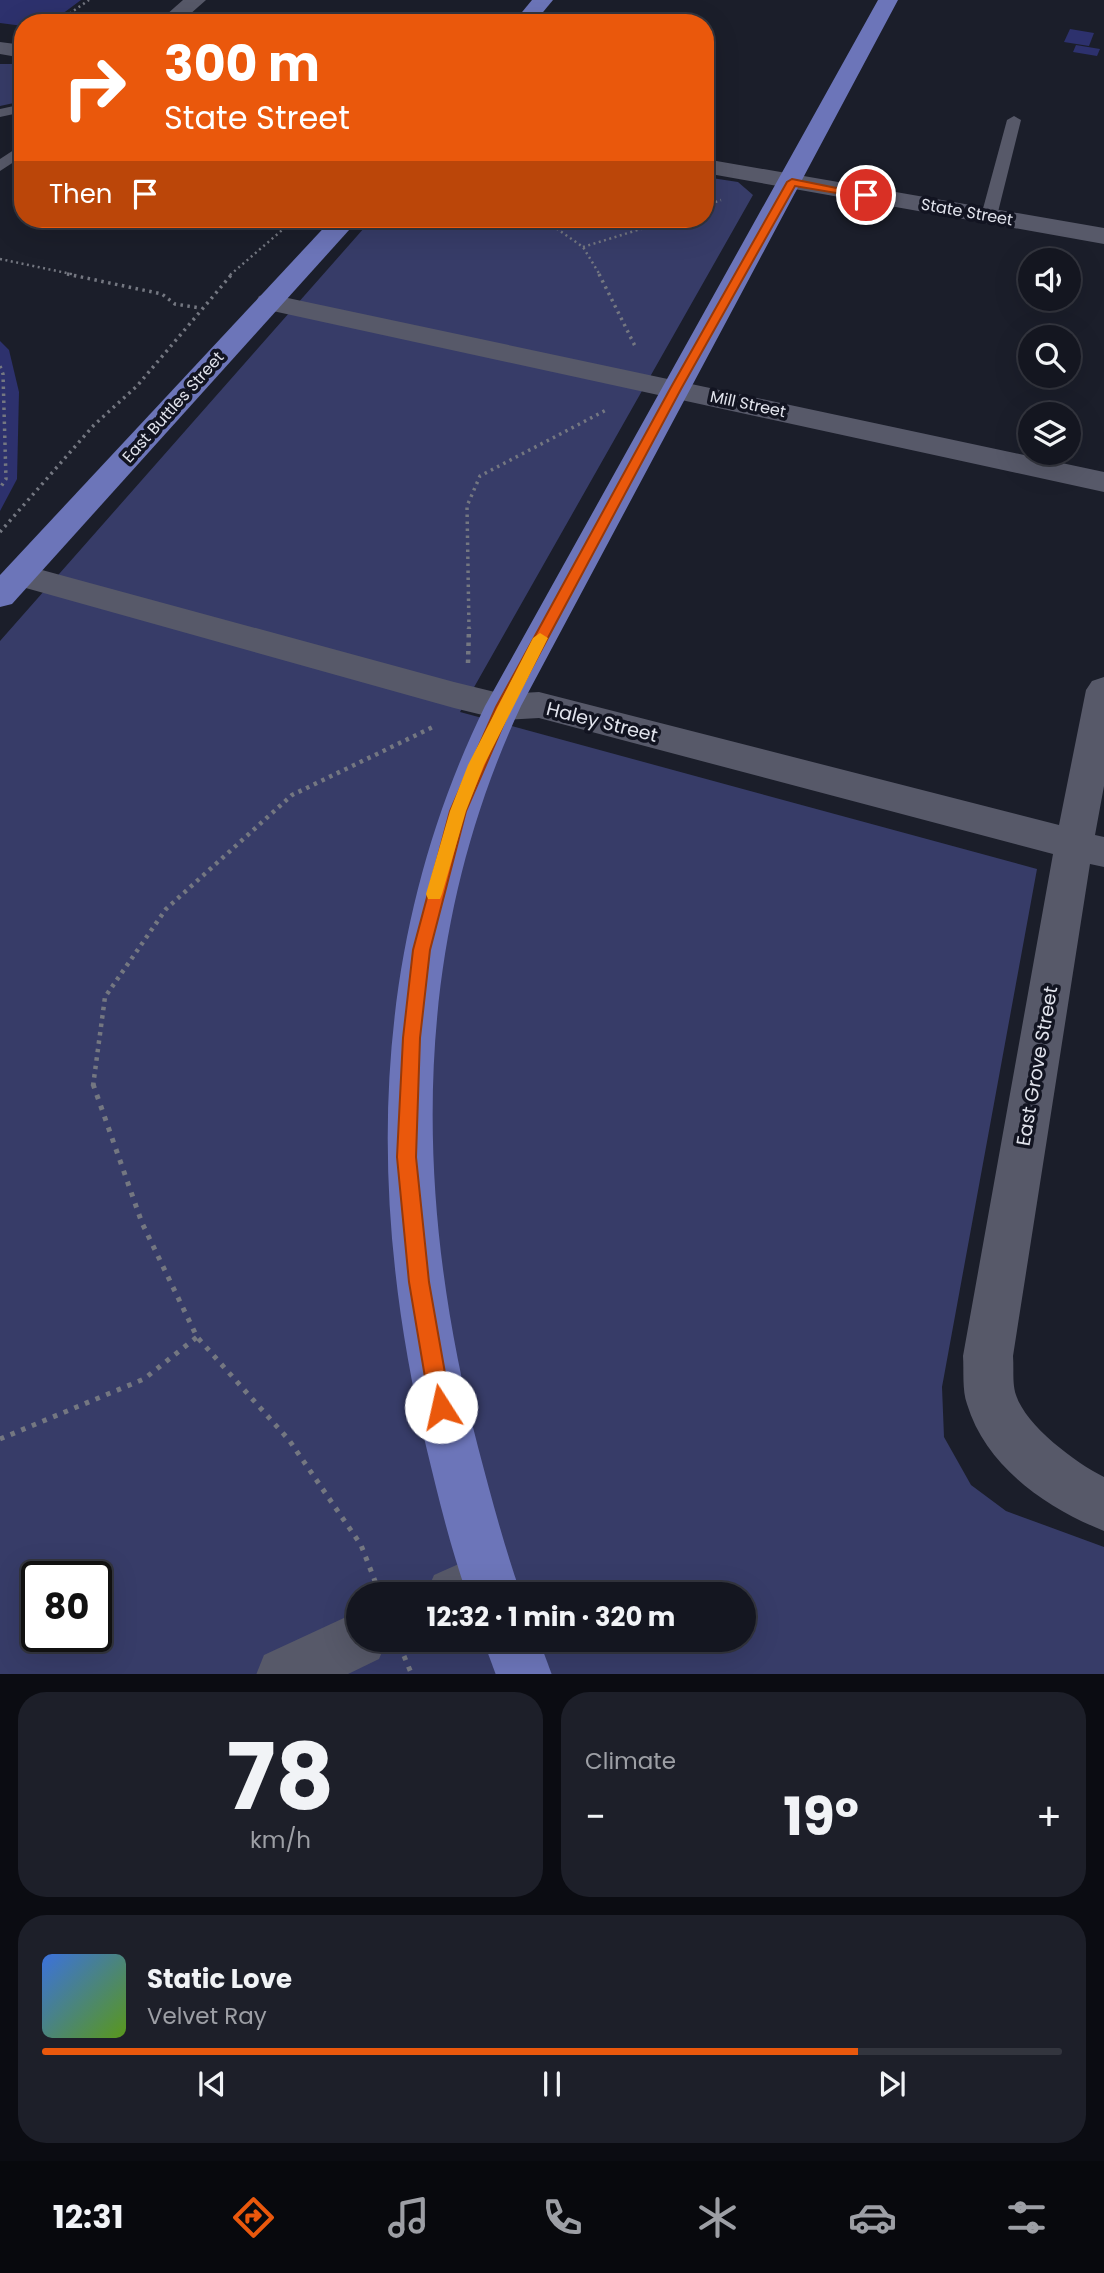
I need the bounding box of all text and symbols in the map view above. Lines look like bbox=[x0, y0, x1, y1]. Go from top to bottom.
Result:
text: 300 m bbox=[164, 30, 320, 98]
icon: right bbox=[49, 42, 140, 133]
text: State Street bbox=[164, 95, 350, 140]
pin bbox=[836, 165, 896, 225]
icon: arrive bbox=[126, 175, 164, 213]
text: Then bbox=[49, 176, 112, 212]
icon: arrive bbox=[847, 176, 885, 214]
street label: State Street bbox=[919, 193, 1015, 231]
map controls bbox=[1018, 248, 1081, 465]
button: sound bbox=[1018, 248, 1081, 311]
button: search bbox=[1018, 325, 1081, 388]
street label: East Buttles Street bbox=[117, 346, 229, 468]
street label: Mill Street bbox=[708, 385, 788, 423]
button: layers bbox=[1018, 402, 1081, 465]
street label: Haley Street bbox=[543, 695, 661, 749]
street label: East Grove Street bbox=[1010, 984, 1064, 1148]
position arrow bbox=[404, 1370, 478, 1444]
speed limit sign: 80 bbox=[21, 1561, 112, 1652]
text: 12:32 · 1 min · 320 m bbox=[427, 1599, 675, 1635]
text: 78 bbox=[227, 1713, 334, 1841]
text: Climate bbox=[585, 1745, 676, 1777]
text: 19° bbox=[783, 1780, 859, 1853]
text: − bbox=[585, 1790, 606, 1843]
text: + bbox=[1036, 1790, 1062, 1843]
text: km/h bbox=[250, 1824, 311, 1856]
text: Static Love bbox=[147, 1961, 292, 1997]
text: Velvet Ray bbox=[147, 2000, 267, 2032]
icon: previous bbox=[193, 2065, 231, 2103]
icon: pause bbox=[533, 2065, 571, 2103]
icon: next bbox=[873, 2065, 911, 2103]
icon: directions bbox=[229, 2193, 278, 2242]
icon: music bbox=[384, 2193, 433, 2242]
icon: phone bbox=[538, 2193, 587, 2242]
icon: climate bbox=[693, 2193, 742, 2242]
icon: car bbox=[848, 2193, 897, 2242]
icon: filters bbox=[1002, 2193, 1051, 2242]
text: 12:31 bbox=[53, 2194, 124, 2239]

